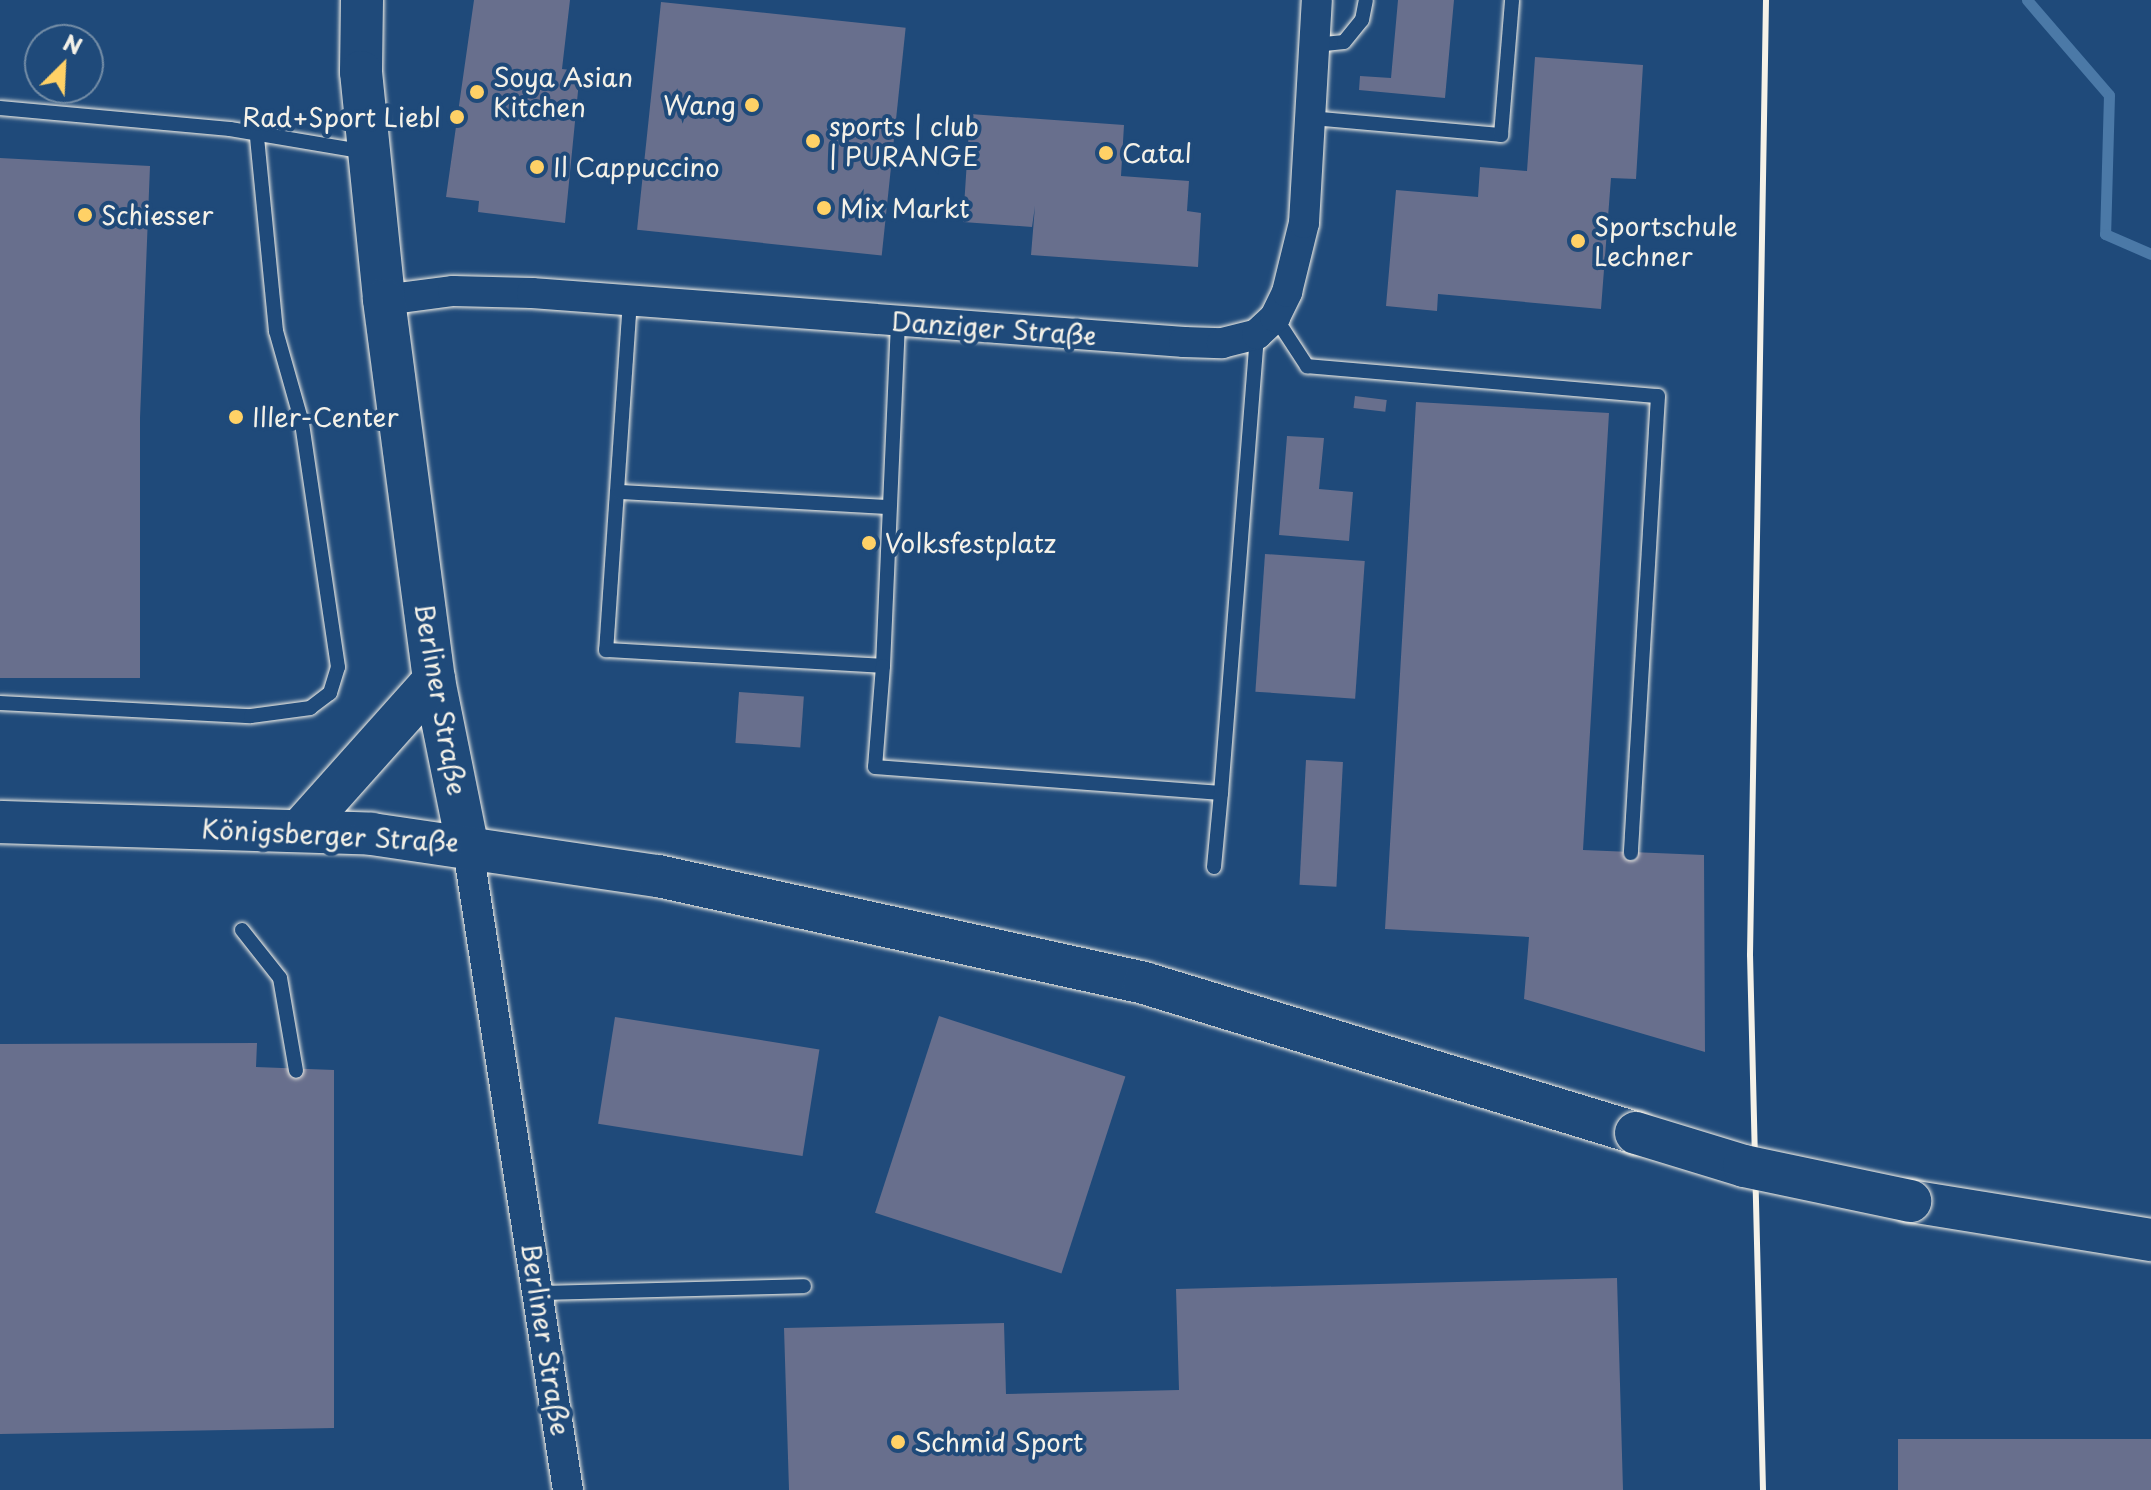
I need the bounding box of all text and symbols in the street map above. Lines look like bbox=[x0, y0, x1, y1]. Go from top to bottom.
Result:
north arrow bbox=[24, 24, 104, 104]
text: N bbox=[58, 25, 88, 62]
place label: Soya Asian Kitchen bbox=[493, 61, 634, 122]
marker: Soya Asian Kitchen bbox=[468, 83, 486, 101]
place label: Wang bbox=[663, 89, 736, 121]
marker: Wang bbox=[743, 96, 761, 114]
place label: Rad+Sport Liebl bbox=[241, 101, 441, 133]
marker: Rad+Sport Liebl bbox=[448, 108, 466, 126]
place label: sports | club | PURANGE bbox=[829, 110, 980, 172]
marker: sports | club | PURANGE bbox=[804, 132, 822, 150]
place label: Catal bbox=[1122, 137, 1192, 169]
marker: Catal bbox=[1097, 144, 1115, 162]
place label: Il Cappuccino bbox=[553, 151, 722, 183]
marker: Il Cappuccino bbox=[528, 158, 546, 176]
place label: Mix Markt bbox=[840, 192, 972, 224]
place label: Schiesser bbox=[101, 199, 213, 231]
marker: Mix Markt bbox=[815, 199, 833, 217]
marker: Schiesser bbox=[76, 206, 94, 224]
place label: Sportschule Lechner bbox=[1594, 210, 1738, 272]
marker: Sportschule Lechner bbox=[1569, 232, 1587, 250]
street label: Danziger Straße bbox=[890, 305, 1098, 351]
place label: Iller-Center bbox=[252, 401, 399, 433]
marker: Iller-Center bbox=[227, 408, 245, 426]
place label: Volksfestplatz bbox=[885, 527, 1056, 559]
marker: Volksfestplatz bbox=[860, 534, 878, 552]
street label: Berliner Straße bbox=[409, 600, 473, 798]
street label: Königsberger Straße bbox=[200, 813, 460, 857]
street label: Berliner Straße bbox=[515, 1240, 577, 1438]
place label: Schmid Sport bbox=[914, 1426, 1082, 1458]
marker: Schmid Sport bbox=[889, 1433, 907, 1451]

